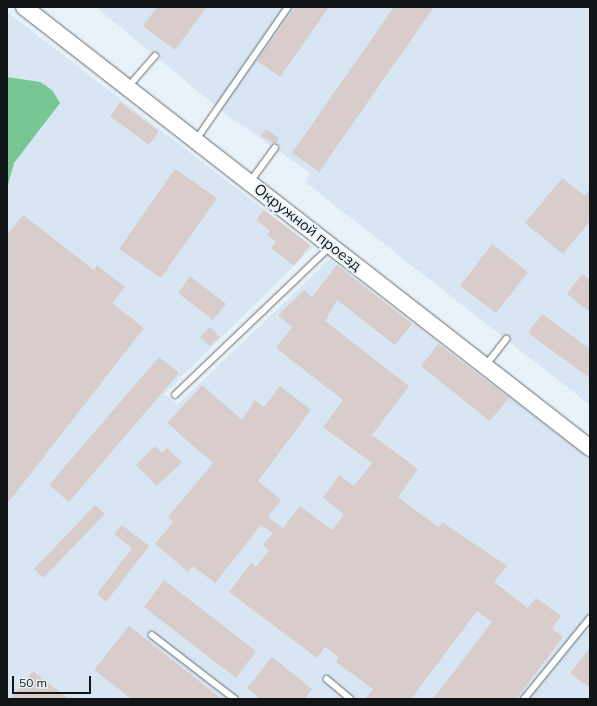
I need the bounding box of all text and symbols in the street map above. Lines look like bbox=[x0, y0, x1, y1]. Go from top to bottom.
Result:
street label: Окружной проезд bbox=[251, 179, 365, 275]
scale bar bbox=[14, 668, 93, 694]
text: 50 m bbox=[19, 675, 47, 690]

